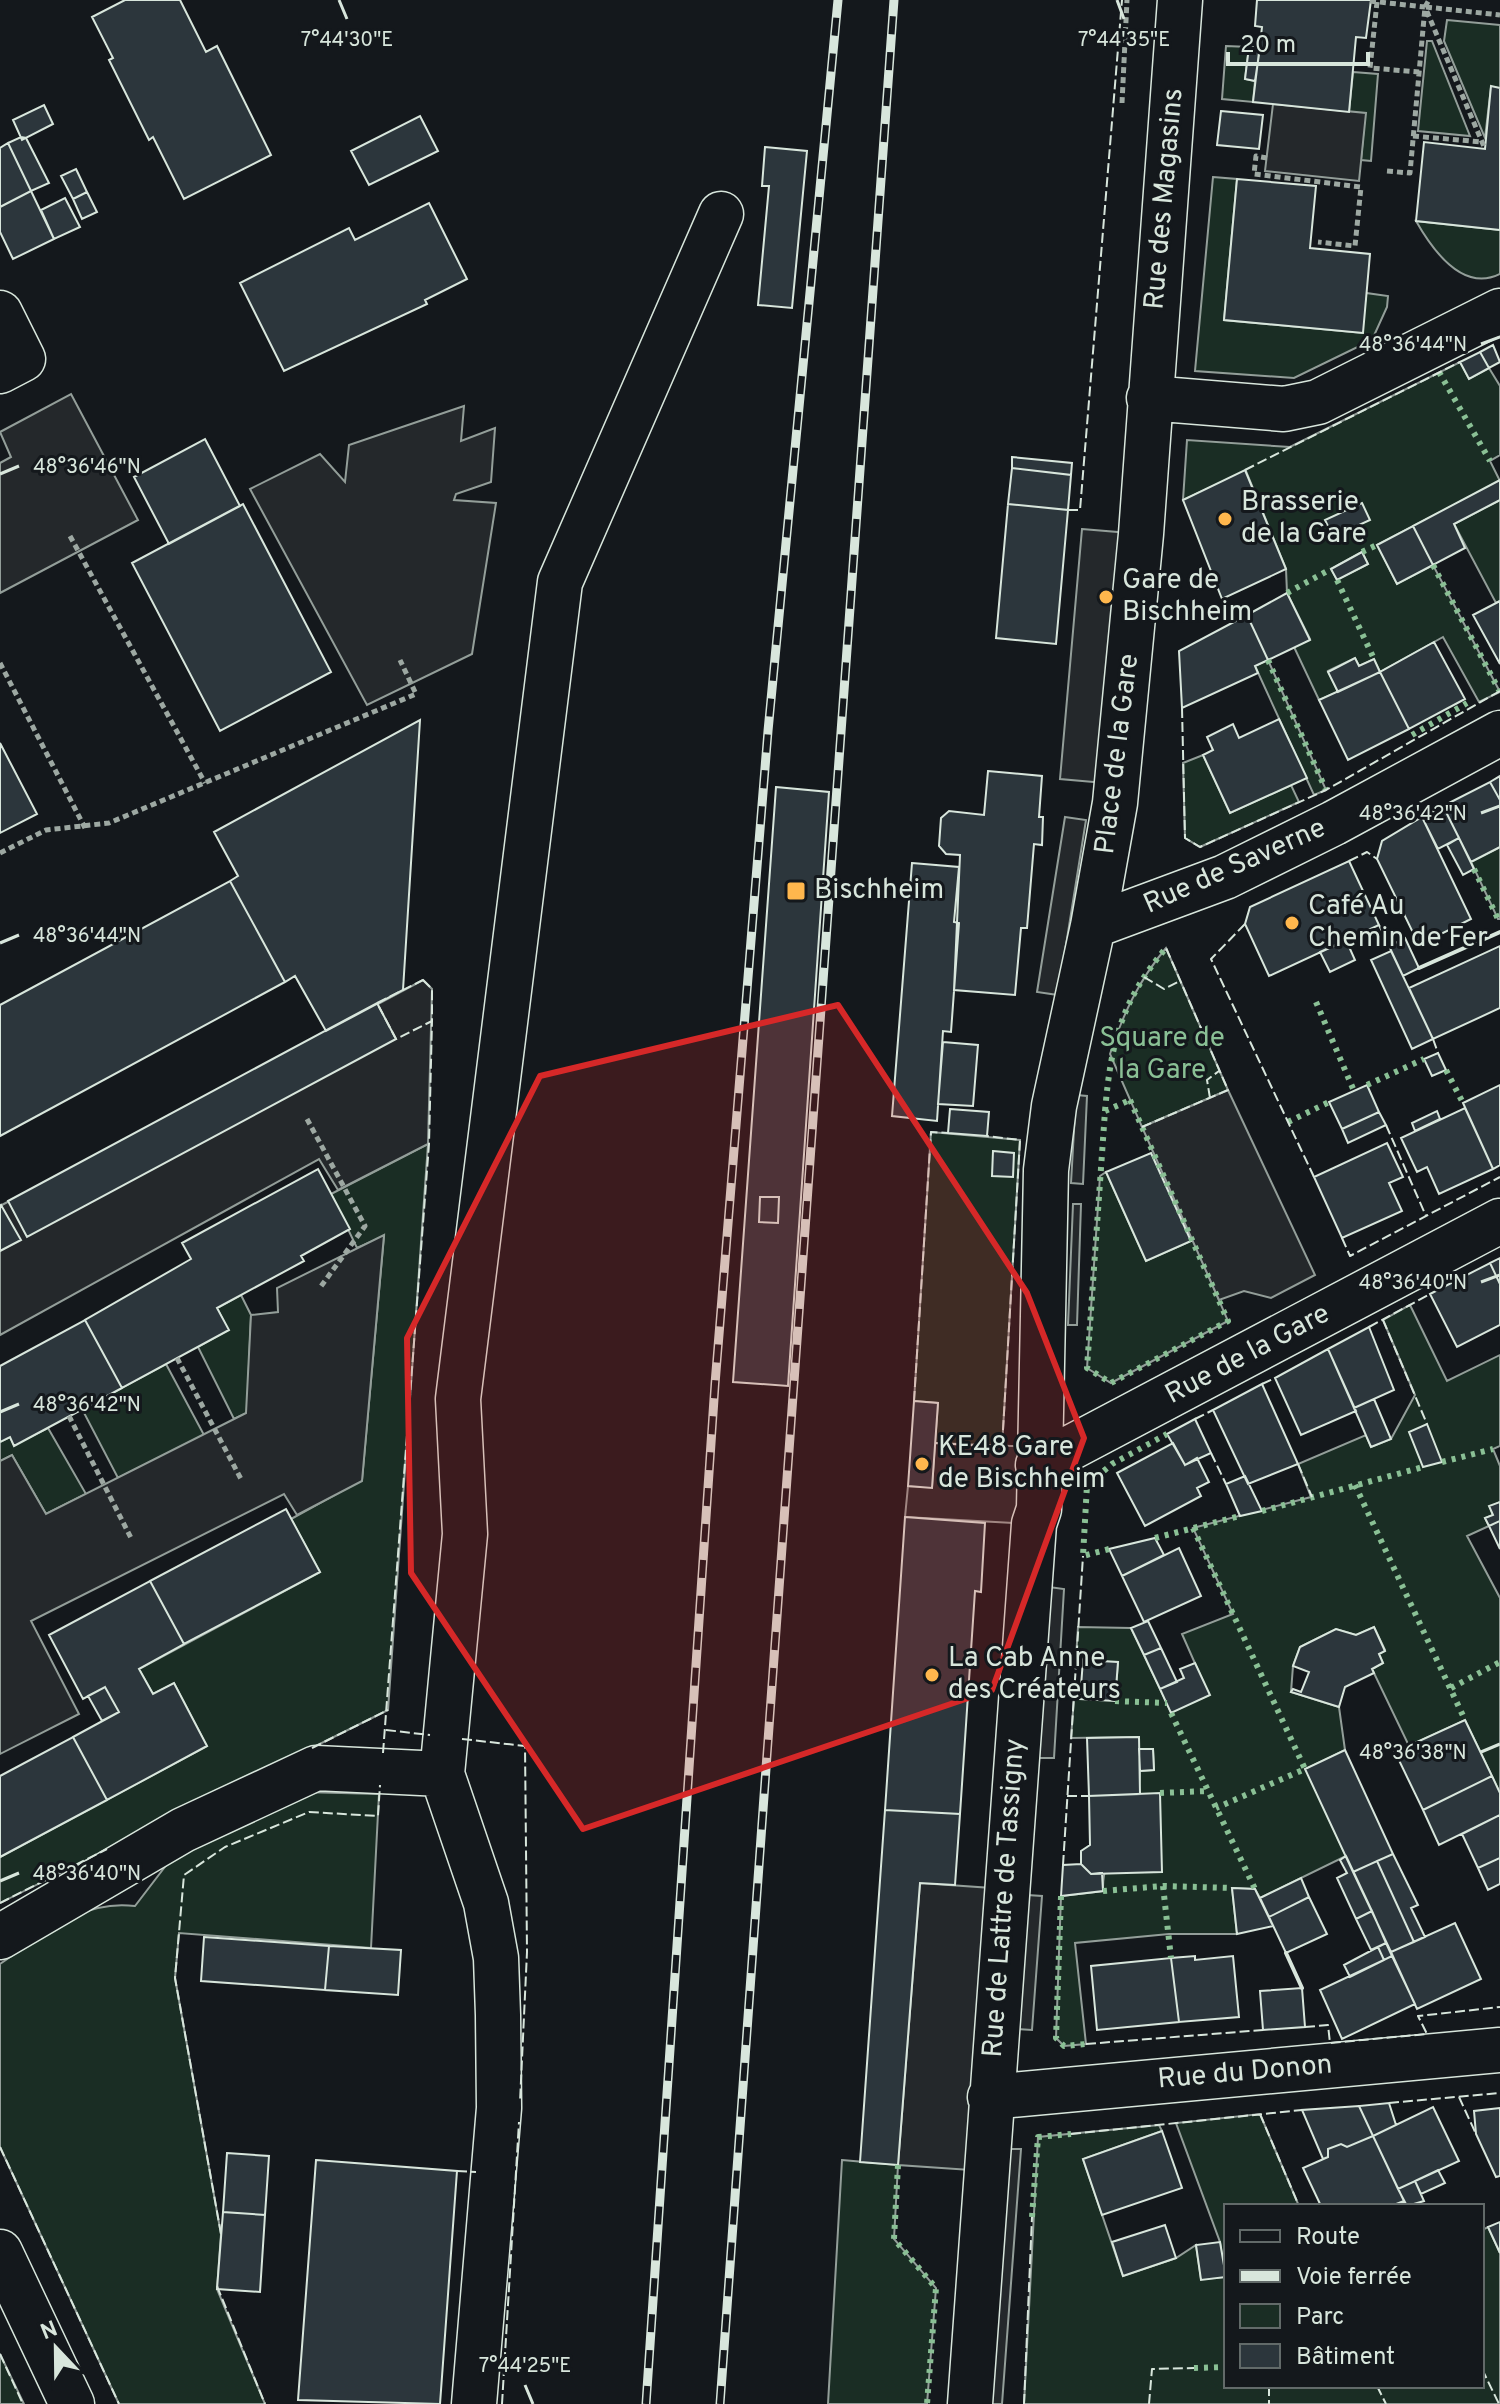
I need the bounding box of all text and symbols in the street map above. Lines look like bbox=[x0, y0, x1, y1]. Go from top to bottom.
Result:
scale bar bbox=[1228, 16, 1368, 66]
text: 7°44'30"E bbox=[301, 28, 393, 54]
text: 7°44'35"E bbox=[1078, 28, 1170, 54]
text: 20 m bbox=[1240, 31, 1296, 61]
street label: Rue des Magasins bbox=[1137, 87, 1193, 311]
text: 48°36'44"N bbox=[1359, 333, 1467, 359]
text: 48°36'46"N bbox=[33, 455, 141, 481]
place label: Brasserie de la Gare bbox=[1241, 485, 1367, 553]
marker: Brasserie de la Gare bbox=[1216, 510, 1234, 528]
place label: Gare de Bischheim bbox=[1122, 563, 1252, 631]
marker: Gare de Bischheim bbox=[1097, 588, 1115, 606]
street label: Place de la Gare bbox=[1088, 652, 1148, 856]
text: 48°36'42"N bbox=[1359, 802, 1467, 828]
street label: Rue de Saverne bbox=[1138, 811, 1332, 923]
place label: Bischheim bbox=[814, 873, 944, 909]
marker: Bischheim bbox=[785, 880, 807, 902]
place label: Café Au Chemin de Fer bbox=[1308, 889, 1488, 957]
marker: Café Au Chemin de Fer bbox=[1283, 914, 1301, 932]
text: 48°36'44"N bbox=[33, 924, 141, 950]
park label: Square de la Gare bbox=[1099, 1021, 1225, 1089]
text: 48°36'40"N bbox=[1359, 1271, 1467, 1297]
street label: Rue de la Gare bbox=[1160, 1297, 1336, 1413]
text: 48°36'42"N bbox=[33, 1393, 141, 1419]
place label: KE48 Gare de Bischheim bbox=[938, 1430, 1106, 1498]
marker: KE48 Gare de Bischheim bbox=[913, 1455, 931, 1473]
place label: La Cab Anne des Créateurs bbox=[948, 1641, 1121, 1709]
marker: La Cab Anne des Créateurs bbox=[923, 1666, 941, 1684]
street label: Rue de Lattre de Tassigny bbox=[976, 1737, 1034, 2059]
text: 48°36'38"N bbox=[1359, 1741, 1467, 1767]
text: 48°36'40"N bbox=[33, 1862, 141, 1888]
street label: Rue du Donon bbox=[1156, 2047, 1334, 2099]
legend bbox=[1224, 2204, 1484, 2388]
text: Route bbox=[1296, 2223, 1360, 2253]
text: Voie ferrée bbox=[1296, 2263, 1412, 2293]
text: Parc bbox=[1296, 2303, 1344, 2333]
north arrow bbox=[16, 2308, 96, 2388]
text: N bbox=[37, 2316, 62, 2347]
text: Bâtiment bbox=[1296, 2343, 1395, 2373]
text: 7°44'25"E bbox=[479, 2354, 571, 2380]

